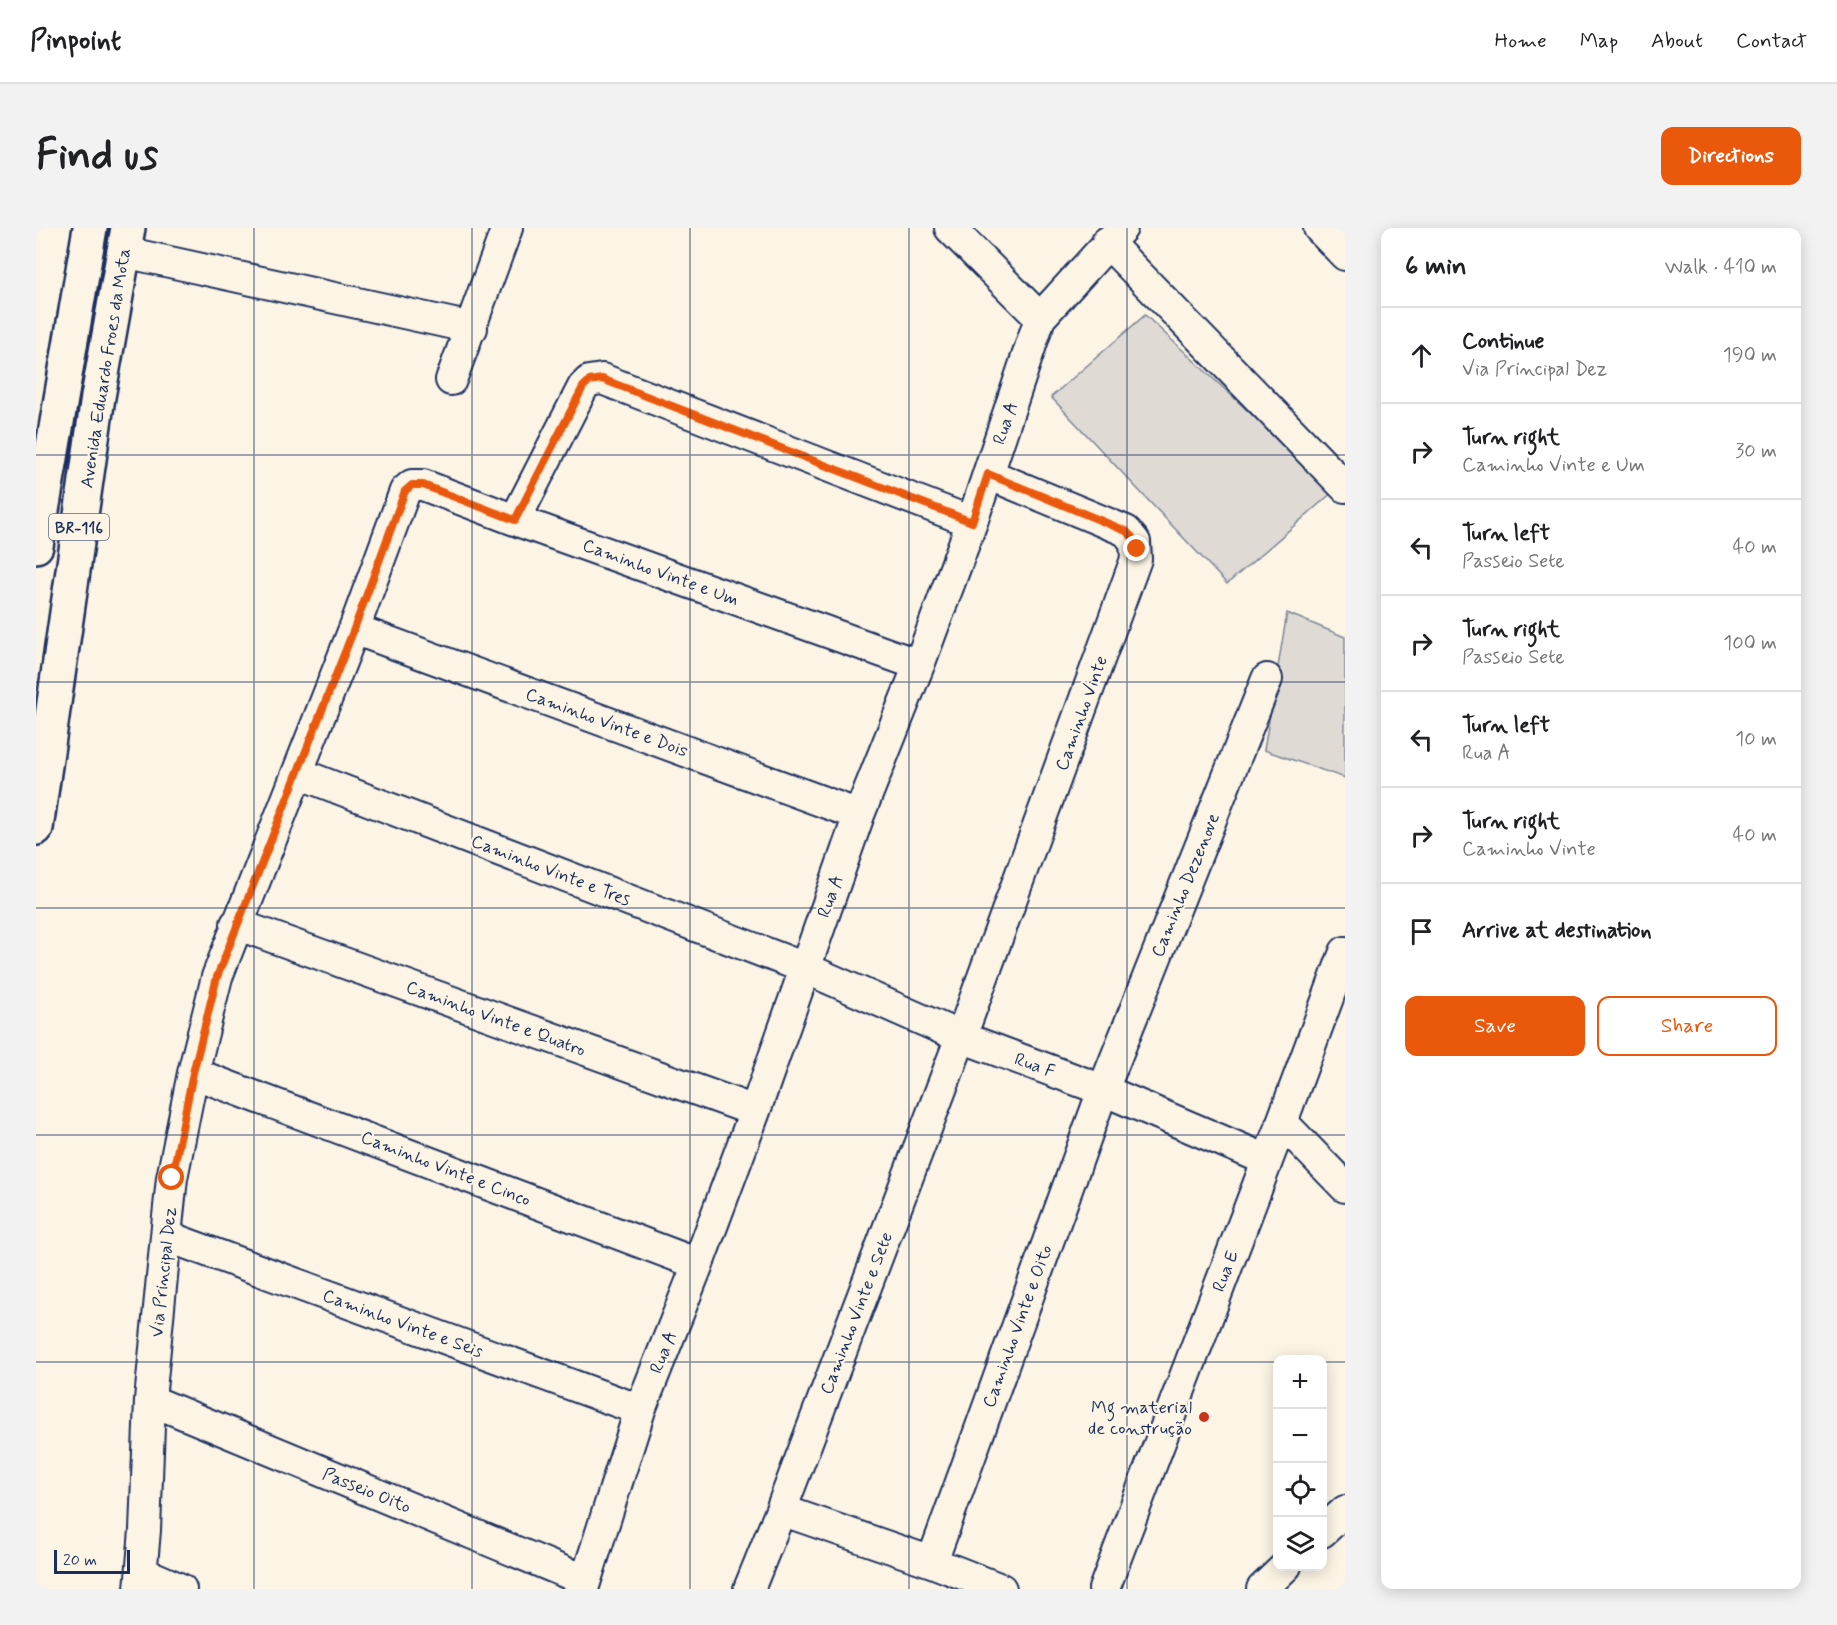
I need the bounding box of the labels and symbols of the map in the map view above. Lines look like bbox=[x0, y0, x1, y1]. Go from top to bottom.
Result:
street label: Avenida Eduardo Froes da Mota bbox=[75, 246, 137, 490]
street label: Rua A bbox=[987, 399, 1024, 448]
road number: BR-116 bbox=[49, 514, 109, 540]
street label: Caminho Vinte e Um bbox=[579, 533, 742, 612]
route end bbox=[1123, 535, 1149, 561]
street label: Caminho Vinte bbox=[1050, 653, 1114, 774]
street label: Caminho Vinte e Dois bbox=[522, 682, 691, 763]
street label: Caminho Dezenove bbox=[1146, 810, 1226, 961]
street label: Caminho Vinte e Tres bbox=[467, 829, 634, 912]
street label: Rua A bbox=[812, 872, 850, 921]
street label: Caminho Vinte e Quatro bbox=[403, 975, 589, 1063]
street label: Rua F bbox=[1011, 1048, 1058, 1084]
street label: Caminho Vinte e Cinco bbox=[357, 1125, 534, 1212]
route start bbox=[158, 1164, 184, 1190]
street label: Via Principal Dez bbox=[145, 1206, 183, 1338]
street label: Caminho Vinte e Sete bbox=[815, 1229, 899, 1398]
street label: Caminho Vinte e Oito bbox=[977, 1242, 1059, 1411]
street label: Rua E bbox=[1207, 1247, 1245, 1296]
street label: Caminho Vinte e Seis bbox=[319, 1284, 486, 1364]
street label: Rua A bbox=[645, 1327, 683, 1377]
place label: Mg material de construção bbox=[1088, 1396, 1192, 1441]
marker: Mg material de construção bbox=[1197, 1410, 1211, 1424]
street label: Passeio Oito bbox=[319, 1462, 414, 1520]
scale bar bbox=[54, 1547, 130, 1574]

